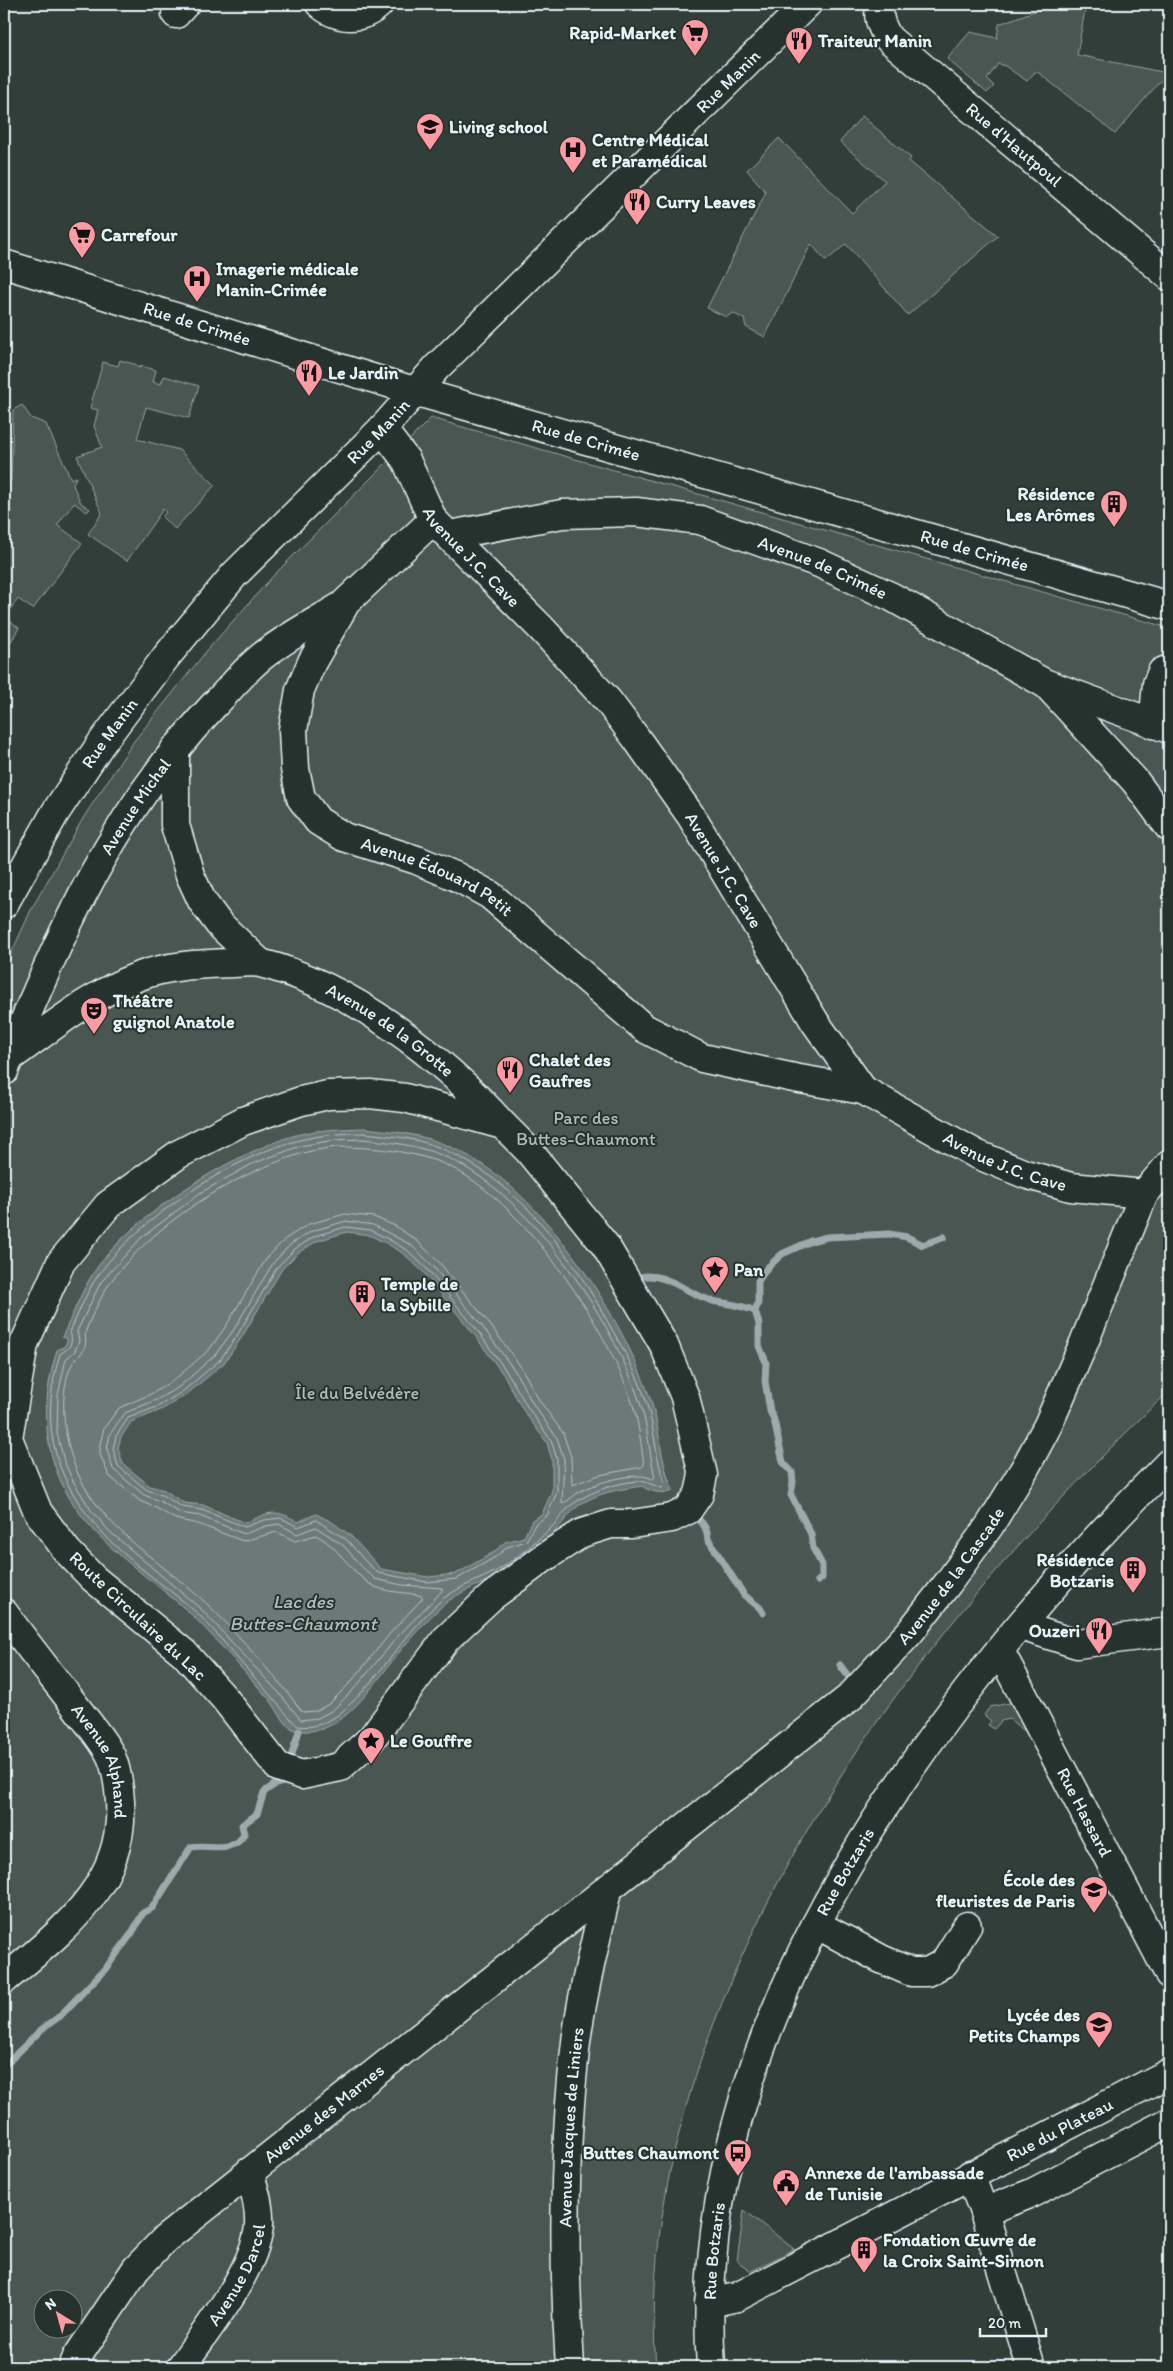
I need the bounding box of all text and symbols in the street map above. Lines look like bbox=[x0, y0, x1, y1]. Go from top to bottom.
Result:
supermarket icon: Rapid-Market bbox=[680, 18, 710, 57]
place label: Rapid-Market bbox=[569, 22, 676, 44]
restaurant icon: Traiteur Manin bbox=[784, 26, 814, 65]
place label: Traiteur Manin bbox=[817, 30, 932, 52]
street label: Rue Manin bbox=[691, 45, 765, 118]
street label: Rue d'Hautpoul bbox=[961, 98, 1066, 192]
school or university icon: Living school bbox=[415, 112, 445, 151]
place label: Living school bbox=[449, 116, 549, 138]
place label: Centre Médical et Paramédical bbox=[592, 129, 710, 172]
hospital icon: Centre Médical et Paramédical bbox=[558, 135, 588, 174]
restaurant icon: Curry Leaves bbox=[622, 187, 652, 226]
place label: Curry Leaves bbox=[656, 191, 756, 213]
supermarket icon: Carrefour bbox=[67, 220, 97, 259]
place label: Carrefour bbox=[101, 224, 178, 246]
place label: Imagerie médicale Manin-Crimée bbox=[216, 258, 359, 301]
hospital icon: Imagerie médicale Manin-Crimée bbox=[182, 264, 212, 303]
street label: Rue de Crimée bbox=[140, 297, 253, 351]
restaurant icon: Le Jardin bbox=[294, 358, 324, 397]
place label: Le Jardin bbox=[328, 362, 399, 384]
street label: Rue Manin bbox=[342, 394, 415, 469]
street label: Rue de Crimée bbox=[529, 414, 643, 466]
place label: Résidence Les Arômes bbox=[1006, 483, 1095, 526]
building icon: Résidence Les Arômes bbox=[1099, 489, 1129, 528]
street label: Avenue J.C. Cave bbox=[418, 504, 525, 612]
street label: Rue de Crimée bbox=[918, 525, 1031, 576]
street label: Avenue de Crimée bbox=[755, 531, 891, 604]
street label: Rue Manin bbox=[77, 693, 143, 773]
street label: Avenue Michal bbox=[96, 754, 176, 859]
street label: Avenue J.C. Cave bbox=[680, 808, 767, 932]
street label: Avenue Édouard Petit bbox=[358, 832, 518, 921]
street label: Avenue de la Grotte bbox=[323, 978, 459, 1082]
place label: Théâtre guignol Anatole bbox=[112, 990, 235, 1033]
theatre icon: Théâtre guignol Anatole bbox=[79, 996, 109, 1035]
place label: Chalet des Gaufres bbox=[529, 1049, 611, 1092]
restaurant icon: Chalet des Gaufres bbox=[495, 1055, 525, 1094]
park label: Parc des Buttes-Chaumont bbox=[516, 1107, 656, 1150]
street label: Avenue J.C. Cave bbox=[939, 1127, 1069, 1196]
place icon: Pan bbox=[700, 1255, 730, 1294]
place label: Pan bbox=[734, 1259, 764, 1281]
place label: Temple de la Sybille bbox=[380, 1273, 459, 1316]
building icon: Temple de la Sybille bbox=[347, 1279, 377, 1318]
park label: Île du Belvédère bbox=[295, 1382, 419, 1404]
street label: Avenue de la Cascade bbox=[893, 1503, 1009, 1649]
street label: Route Circulaire du Lac bbox=[65, 1547, 211, 1685]
place label: Résidence Botzaris bbox=[1037, 1549, 1114, 1592]
building icon: Résidence Botzaris bbox=[1118, 1555, 1148, 1594]
water label: Lac des Buttes-Chaumont bbox=[229, 1590, 378, 1635]
restaurant icon: Ouzeri bbox=[1084, 1616, 1114, 1655]
place label: Ouzeri bbox=[1029, 1620, 1080, 1642]
street label: Avenue Alphand bbox=[67, 1699, 131, 1819]
place icon: Le Gouffre bbox=[356, 1726, 386, 1765]
place label: Le Gouffre bbox=[390, 1730, 473, 1752]
street label: Rue Hassard bbox=[1052, 1764, 1117, 1861]
street label: Rue Botzaris bbox=[811, 1824, 879, 1920]
place label: École des fleuristes de Paris bbox=[936, 1869, 1075, 1912]
school or university icon: École des fleuristes de Paris bbox=[1079, 1875, 1109, 1914]
place label: Lycée des Petits Champs bbox=[969, 2004, 1080, 2047]
school or university icon: Lycée des Petits Champs bbox=[1084, 2010, 1114, 2049]
street label: Avenue Jacques de Liniers bbox=[554, 2026, 589, 2228]
street label: Avenue des Marnes bbox=[259, 2059, 389, 2168]
street label: Rue du Plateau bbox=[1003, 2093, 1117, 2166]
bus stop icon: Buttes Chaumont bbox=[723, 2138, 753, 2177]
place label: Buttes Chaumont bbox=[583, 2142, 719, 2164]
place label: Annexe de l'ambassade de Tunisie bbox=[804, 2162, 985, 2205]
public building icon: Annexe de l'ambassade de Tunisie bbox=[771, 2168, 801, 2207]
street label: Rue Botzaris bbox=[699, 2201, 730, 2301]
street label: Avenue Darcel bbox=[203, 2223, 270, 2330]
place label: Fondation Œuvre de la Croix Saint-Simon bbox=[883, 2229, 1045, 2272]
building icon: Fondation Œuvre de la Croix Saint-Simon bbox=[849, 2235, 879, 2274]
north arrow bbox=[32, 2288, 82, 2338]
text: N bbox=[42, 2294, 59, 2314]
scale bar bbox=[980, 2306, 1047, 2338]
text: 20 m bbox=[988, 2314, 1022, 2332]

